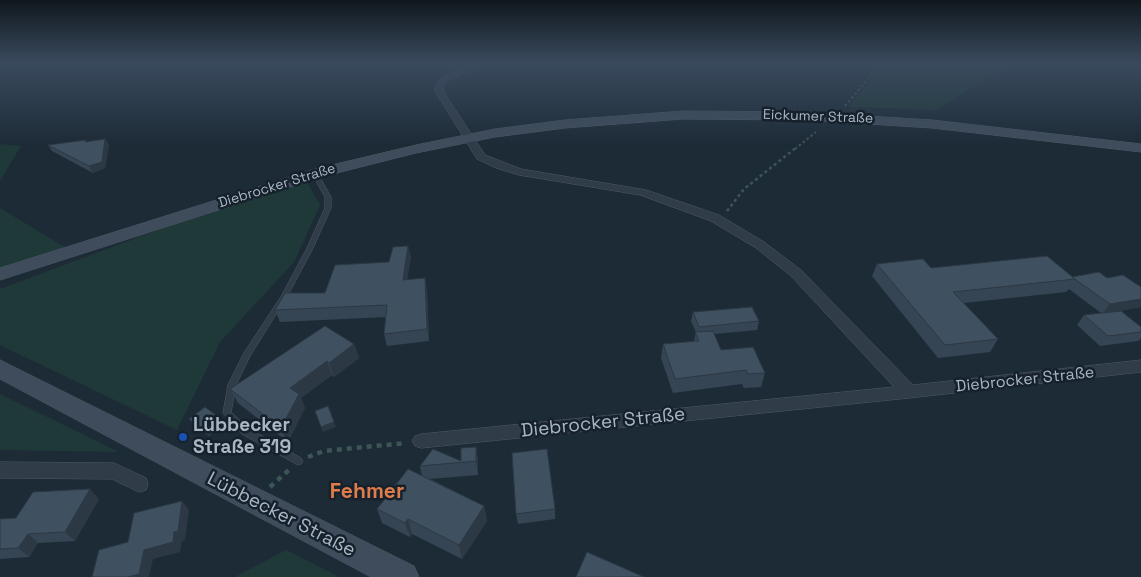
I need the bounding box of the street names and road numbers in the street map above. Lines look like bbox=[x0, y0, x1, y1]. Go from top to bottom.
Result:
street label: Eickumer Straße bbox=[763, 107, 873, 127]
street label: Diebrocker Straße bbox=[216, 160, 338, 212]
street label: Diebrocker Straße bbox=[955, 363, 1095, 397]
street label: Diebrocker Straße bbox=[520, 403, 686, 443]
street label: Lübbecker Straße bbox=[203, 468, 359, 562]

